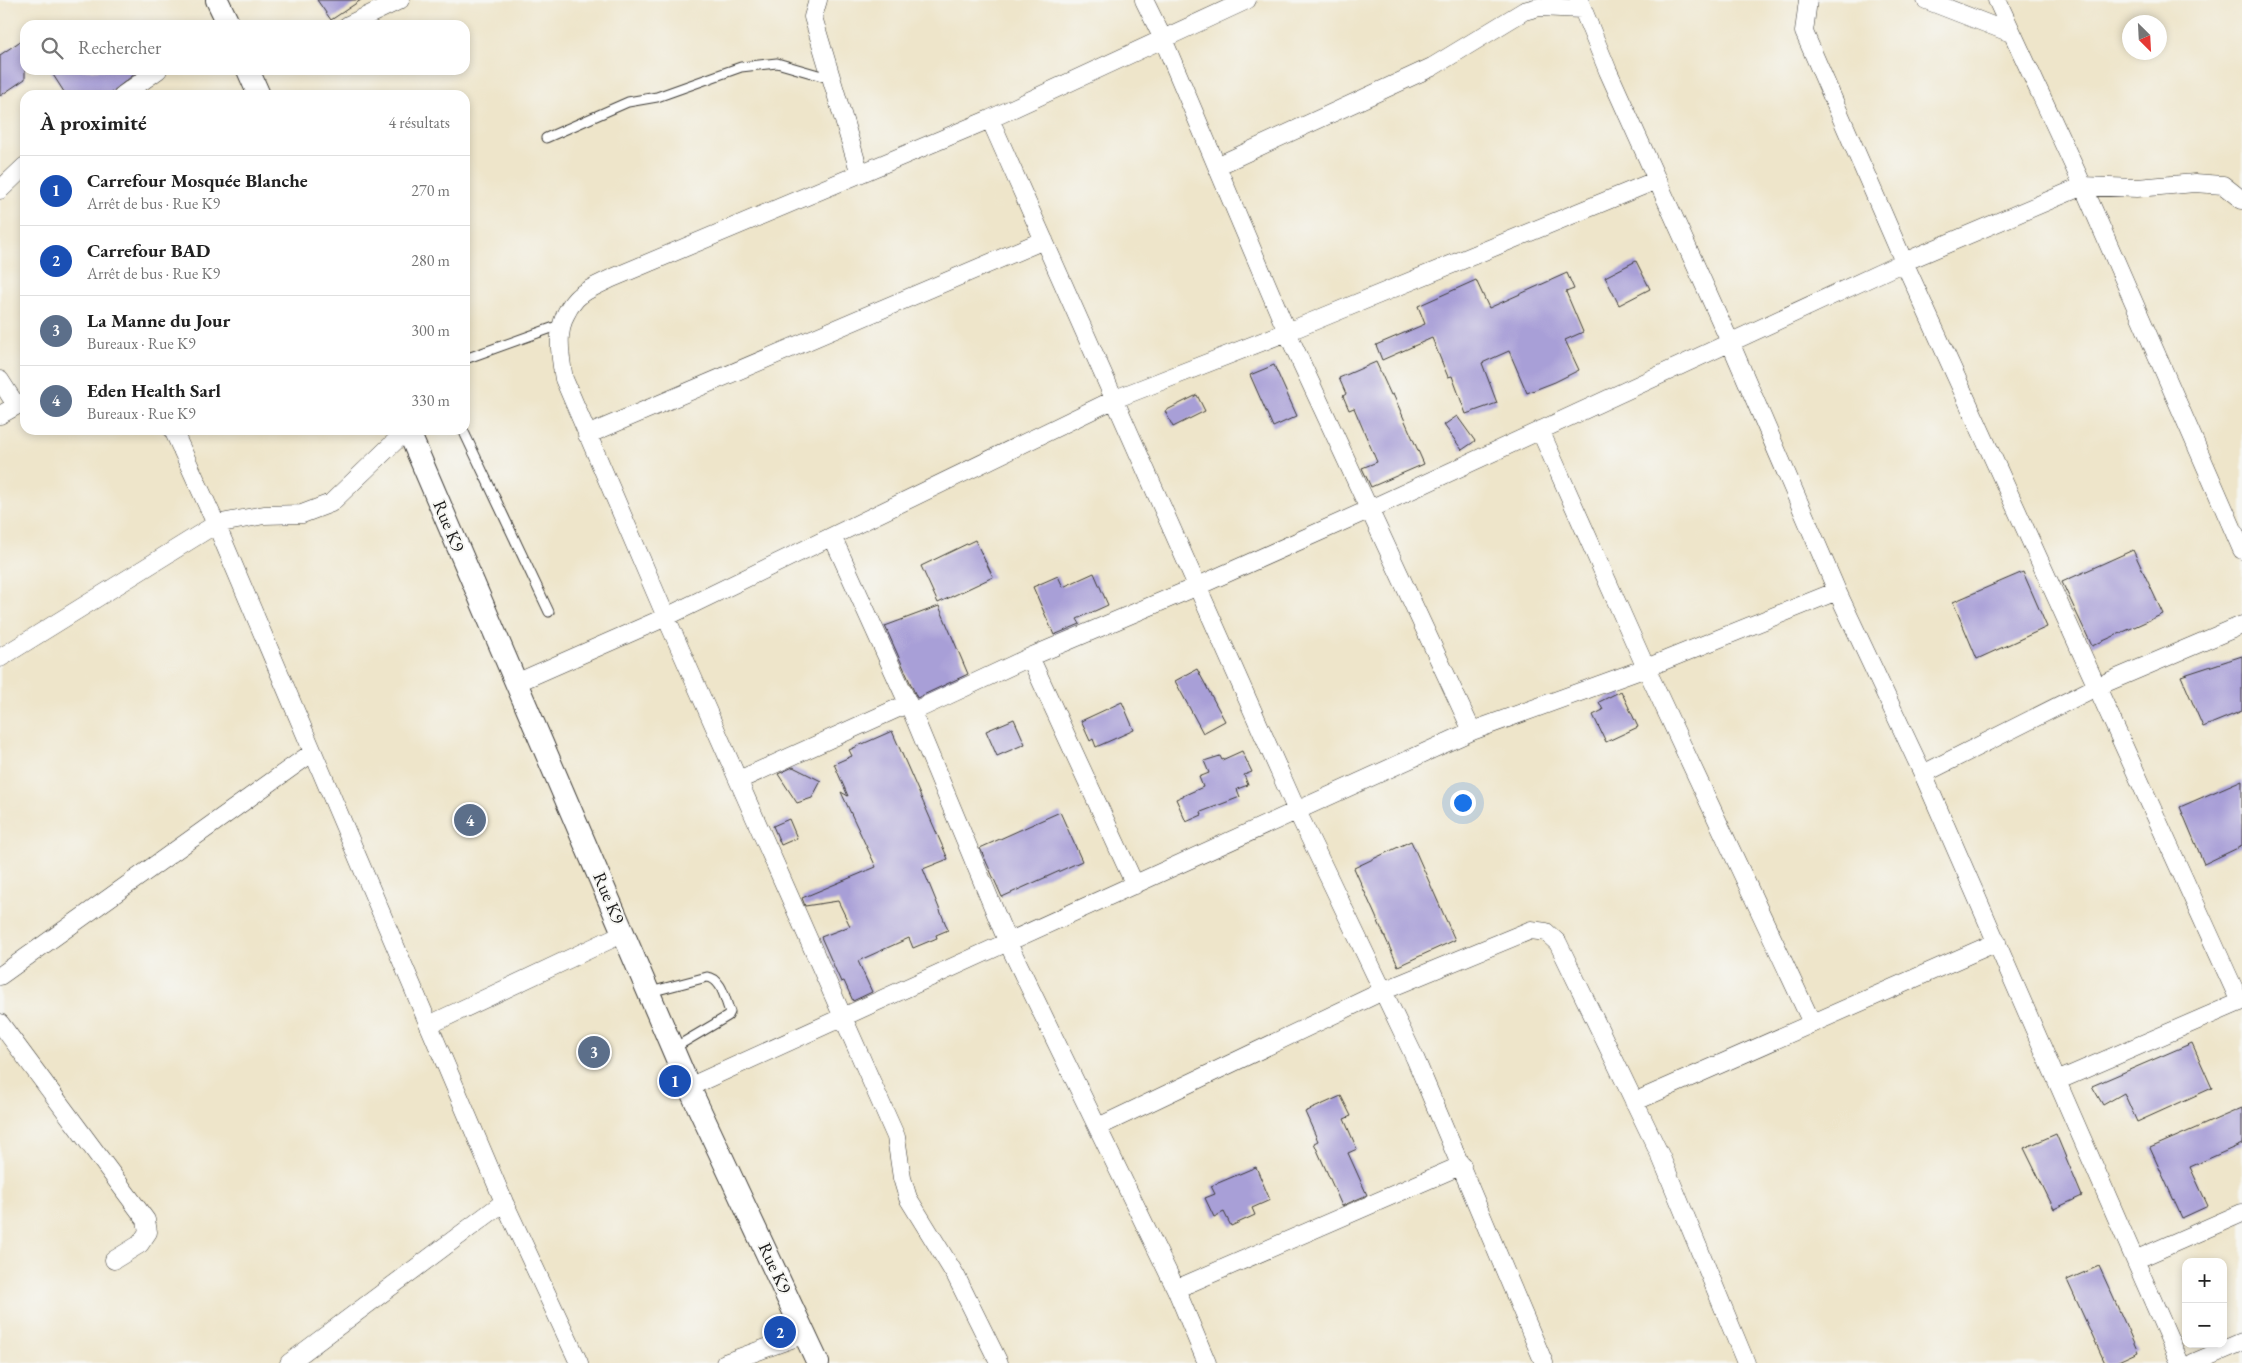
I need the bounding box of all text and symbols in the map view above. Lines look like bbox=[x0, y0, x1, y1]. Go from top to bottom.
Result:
north arrow bbox=[2122, 15, 2167, 60]
search box bbox=[20, 20, 470, 75]
icon: search bbox=[38, 34, 66, 62]
text: Rechercher bbox=[78, 35, 161, 60]
text: À proximité bbox=[40, 109, 147, 136]
text: 4 résultats bbox=[388, 112, 450, 133]
text: Carrefour Mosquée Blanche bbox=[87, 168, 308, 193]
text: 1 bbox=[52, 180, 60, 201]
text: 270 m bbox=[411, 180, 450, 201]
text: Arrêt de bus · Rue K9 bbox=[87, 193, 220, 214]
text: Carrefour BAD bbox=[87, 238, 210, 263]
text: 2 bbox=[52, 250, 60, 271]
text: 280 m bbox=[411, 250, 450, 271]
text: Arrêt de bus · Rue K9 bbox=[87, 263, 220, 284]
text: La Manne du Jour bbox=[87, 308, 230, 333]
text: 3 bbox=[52, 320, 60, 341]
text: 300 m bbox=[411, 320, 450, 341]
text: Bureaux · Rue K9 bbox=[87, 333, 196, 354]
text: Eden Health Sarl bbox=[87, 378, 221, 403]
text: 4 bbox=[52, 390, 60, 411]
text: 330 m bbox=[411, 390, 450, 411]
text: Bureaux · Rue K9 bbox=[87, 403, 196, 424]
street label: Rue K9 bbox=[428, 497, 471, 555]
your location bbox=[1450, 790, 1476, 816]
pin: 4 bbox=[454, 801, 486, 839]
street label: Rue K9 bbox=[588, 869, 631, 927]
pin: 3 bbox=[578, 1033, 610, 1071]
pin: 1 bbox=[659, 1062, 691, 1100]
street label: Rue K9 bbox=[754, 1239, 797, 1297]
map controls bbox=[2182, 1258, 2227, 1348]
button: + bbox=[2182, 1258, 2227, 1303]
button: − bbox=[2182, 1303, 2227, 1348]
pin: 2 bbox=[764, 1313, 796, 1351]

